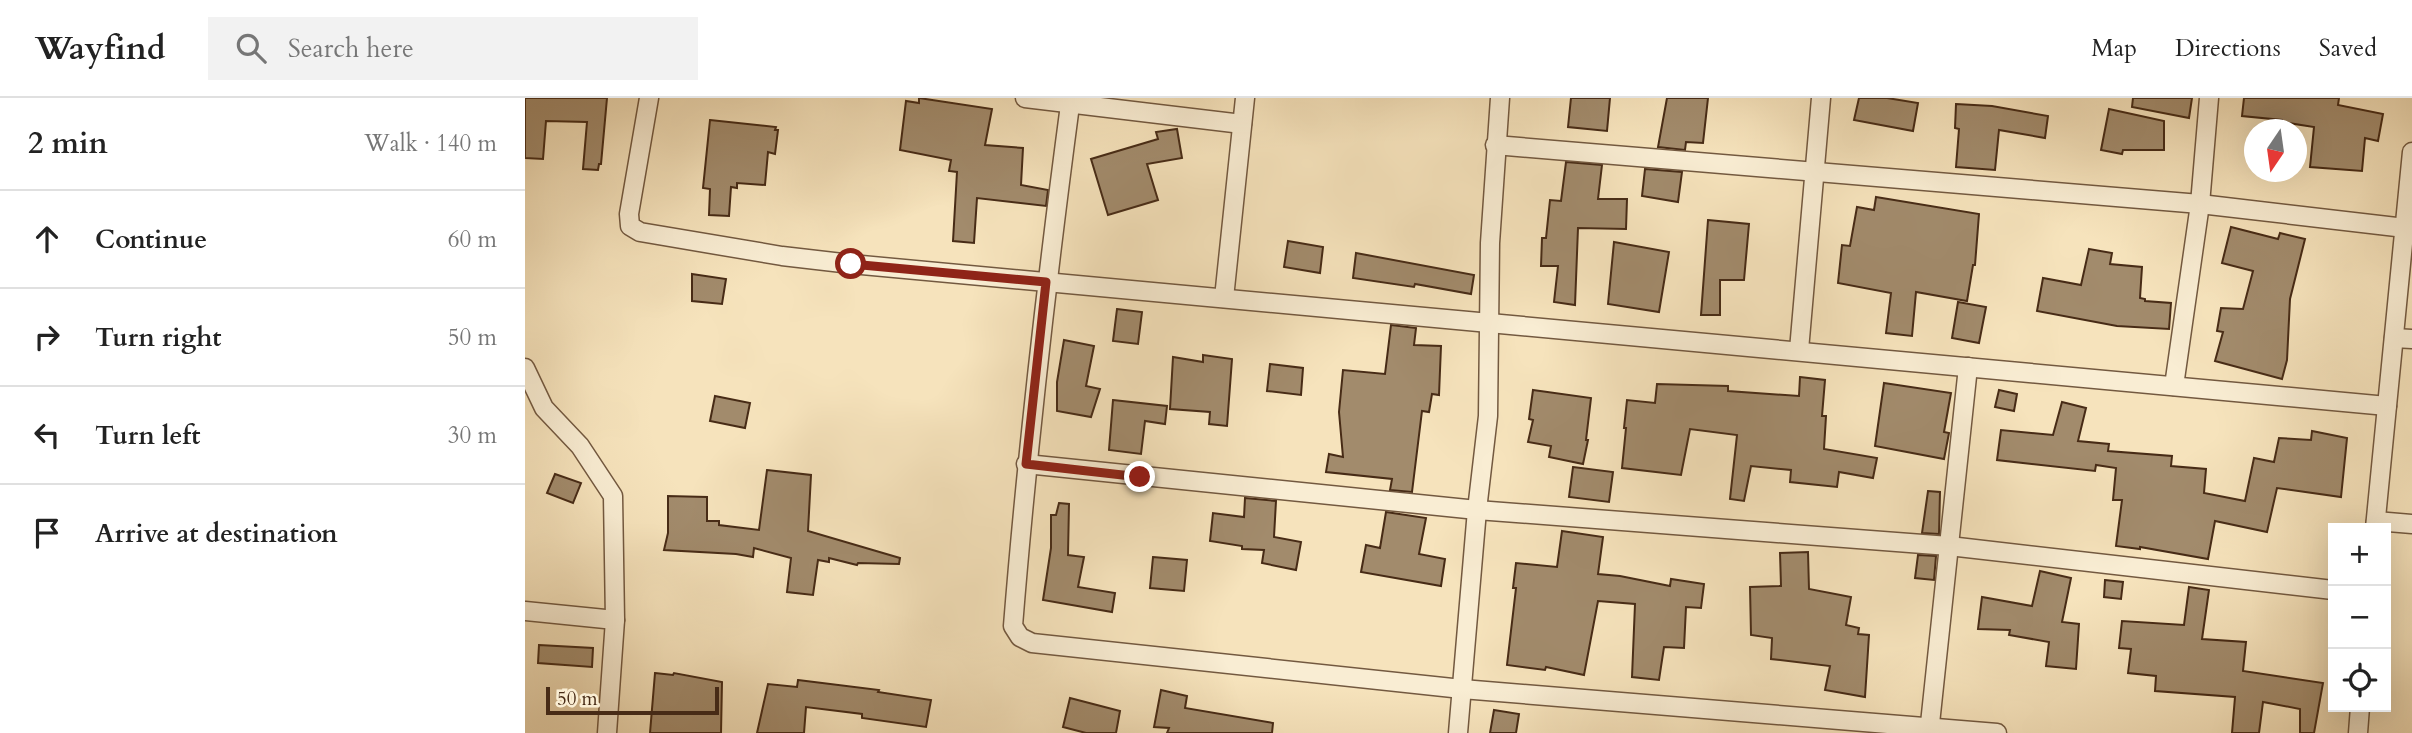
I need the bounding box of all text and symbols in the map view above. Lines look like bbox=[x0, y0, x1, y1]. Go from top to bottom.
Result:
search box bbox=[208, 17, 698, 80]
text: Wayfind bbox=[35, 26, 166, 71]
icon: search bbox=[232, 29, 270, 67]
text: Search here bbox=[288, 31, 414, 66]
text: Map bbox=[2091, 32, 2137, 65]
text: Directions bbox=[2175, 32, 2281, 65]
text: Saved bbox=[2319, 32, 2377, 65]
north arrow bbox=[2244, 119, 2307, 182]
text: 2 min bbox=[28, 123, 108, 164]
text: Walk · 140 m bbox=[364, 128, 497, 159]
icon: ahead bbox=[28, 220, 66, 258]
text: Continue bbox=[95, 222, 207, 257]
text: 60 m bbox=[448, 224, 497, 255]
route start bbox=[835, 248, 866, 279]
icon: right bbox=[28, 318, 66, 356]
text: Turn right bbox=[95, 320, 222, 355]
text: 50 m bbox=[448, 322, 497, 353]
icon: left bbox=[28, 416, 66, 454]
text: Turn left bbox=[95, 418, 200, 453]
text: 30 m bbox=[448, 420, 497, 451]
route end bbox=[1124, 461, 1155, 492]
icon: arrive bbox=[28, 514, 66, 552]
text: Arrive at destination bbox=[95, 516, 338, 551]
map controls bbox=[2328, 523, 2391, 712]
button: + bbox=[2328, 523, 2391, 586]
button: − bbox=[2328, 586, 2391, 649]
button: locate bbox=[2328, 649, 2391, 712]
scale bar bbox=[546, 684, 719, 716]
text: 50 m bbox=[557, 686, 598, 712]

